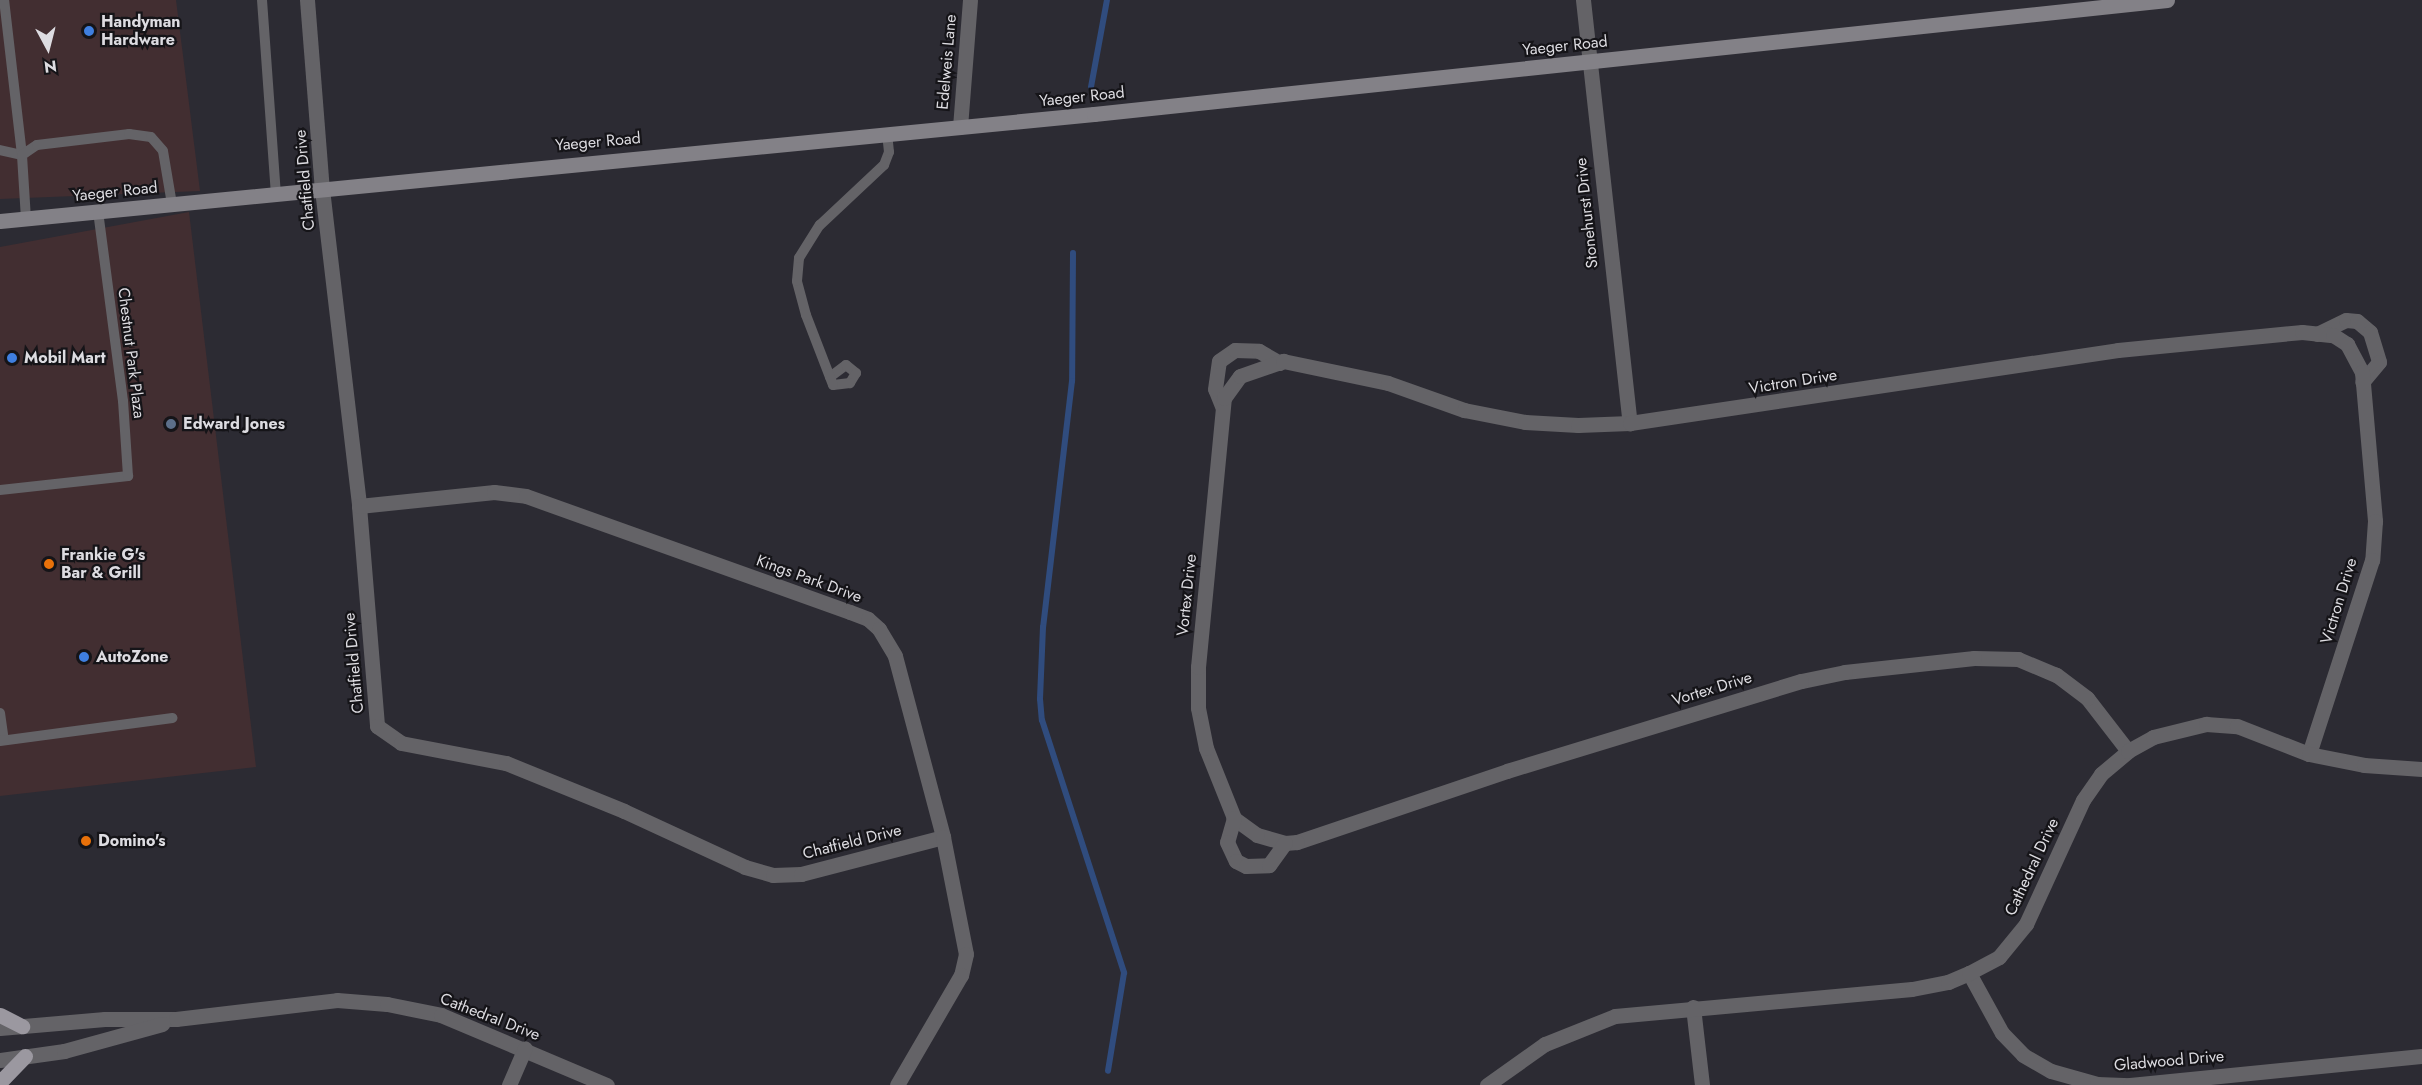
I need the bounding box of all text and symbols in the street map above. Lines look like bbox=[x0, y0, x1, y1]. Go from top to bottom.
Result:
place label: Handyman Hardware bbox=[101, 12, 181, 50]
street label: Edelweis Lane bbox=[933, 14, 961, 110]
north arrow bbox=[18, 18, 78, 78]
marker: Handyman Hardware bbox=[82, 24, 96, 38]
street label: Yaeger Road bbox=[1521, 32, 1609, 60]
text: N bbox=[43, 54, 58, 79]
street label: Yaeger Road bbox=[1038, 83, 1126, 111]
street label: Chatfield Drive bbox=[291, 129, 319, 231]
street label: Yaeger Road bbox=[555, 129, 641, 155]
street label: Stonehurst Drive bbox=[1572, 157, 1602, 269]
street label: Yaeger Road bbox=[71, 178, 159, 206]
street label: Chestnut Park Plaza bbox=[113, 286, 149, 420]
place label: Mobil Mart bbox=[24, 348, 106, 368]
marker: Mobil Mart bbox=[5, 351, 19, 365]
street label: Victron Drive bbox=[1748, 366, 1838, 398]
place label: Edward Jones bbox=[183, 414, 285, 434]
marker: Edward Jones bbox=[164, 417, 178, 431]
place label: Frankie G's Bar & Grill bbox=[61, 545, 145, 583]
street label: Kings Park Drive bbox=[754, 551, 864, 607]
street label: Vortex Drive bbox=[1173, 553, 1201, 637]
street label: Victron Drive bbox=[2317, 556, 2361, 646]
marker: Frankie G's Bar & Grill bbox=[42, 557, 56, 571]
street label: Chatfield Drive bbox=[340, 612, 368, 714]
place label: AutoZone bbox=[96, 647, 168, 667]
marker: AutoZone bbox=[77, 650, 91, 664]
street label: Vortex Drive bbox=[1670, 668, 1754, 710]
street label: Cathedral Drive bbox=[2001, 815, 2063, 919]
street label: Chatfield Drive bbox=[801, 820, 903, 864]
place label: Domino's bbox=[98, 831, 165, 851]
marker: Domino's bbox=[79, 834, 93, 848]
street label: Cathedral Drive bbox=[437, 989, 543, 1045]
street label: Gladwood Drive bbox=[2113, 1047, 2225, 1075]

